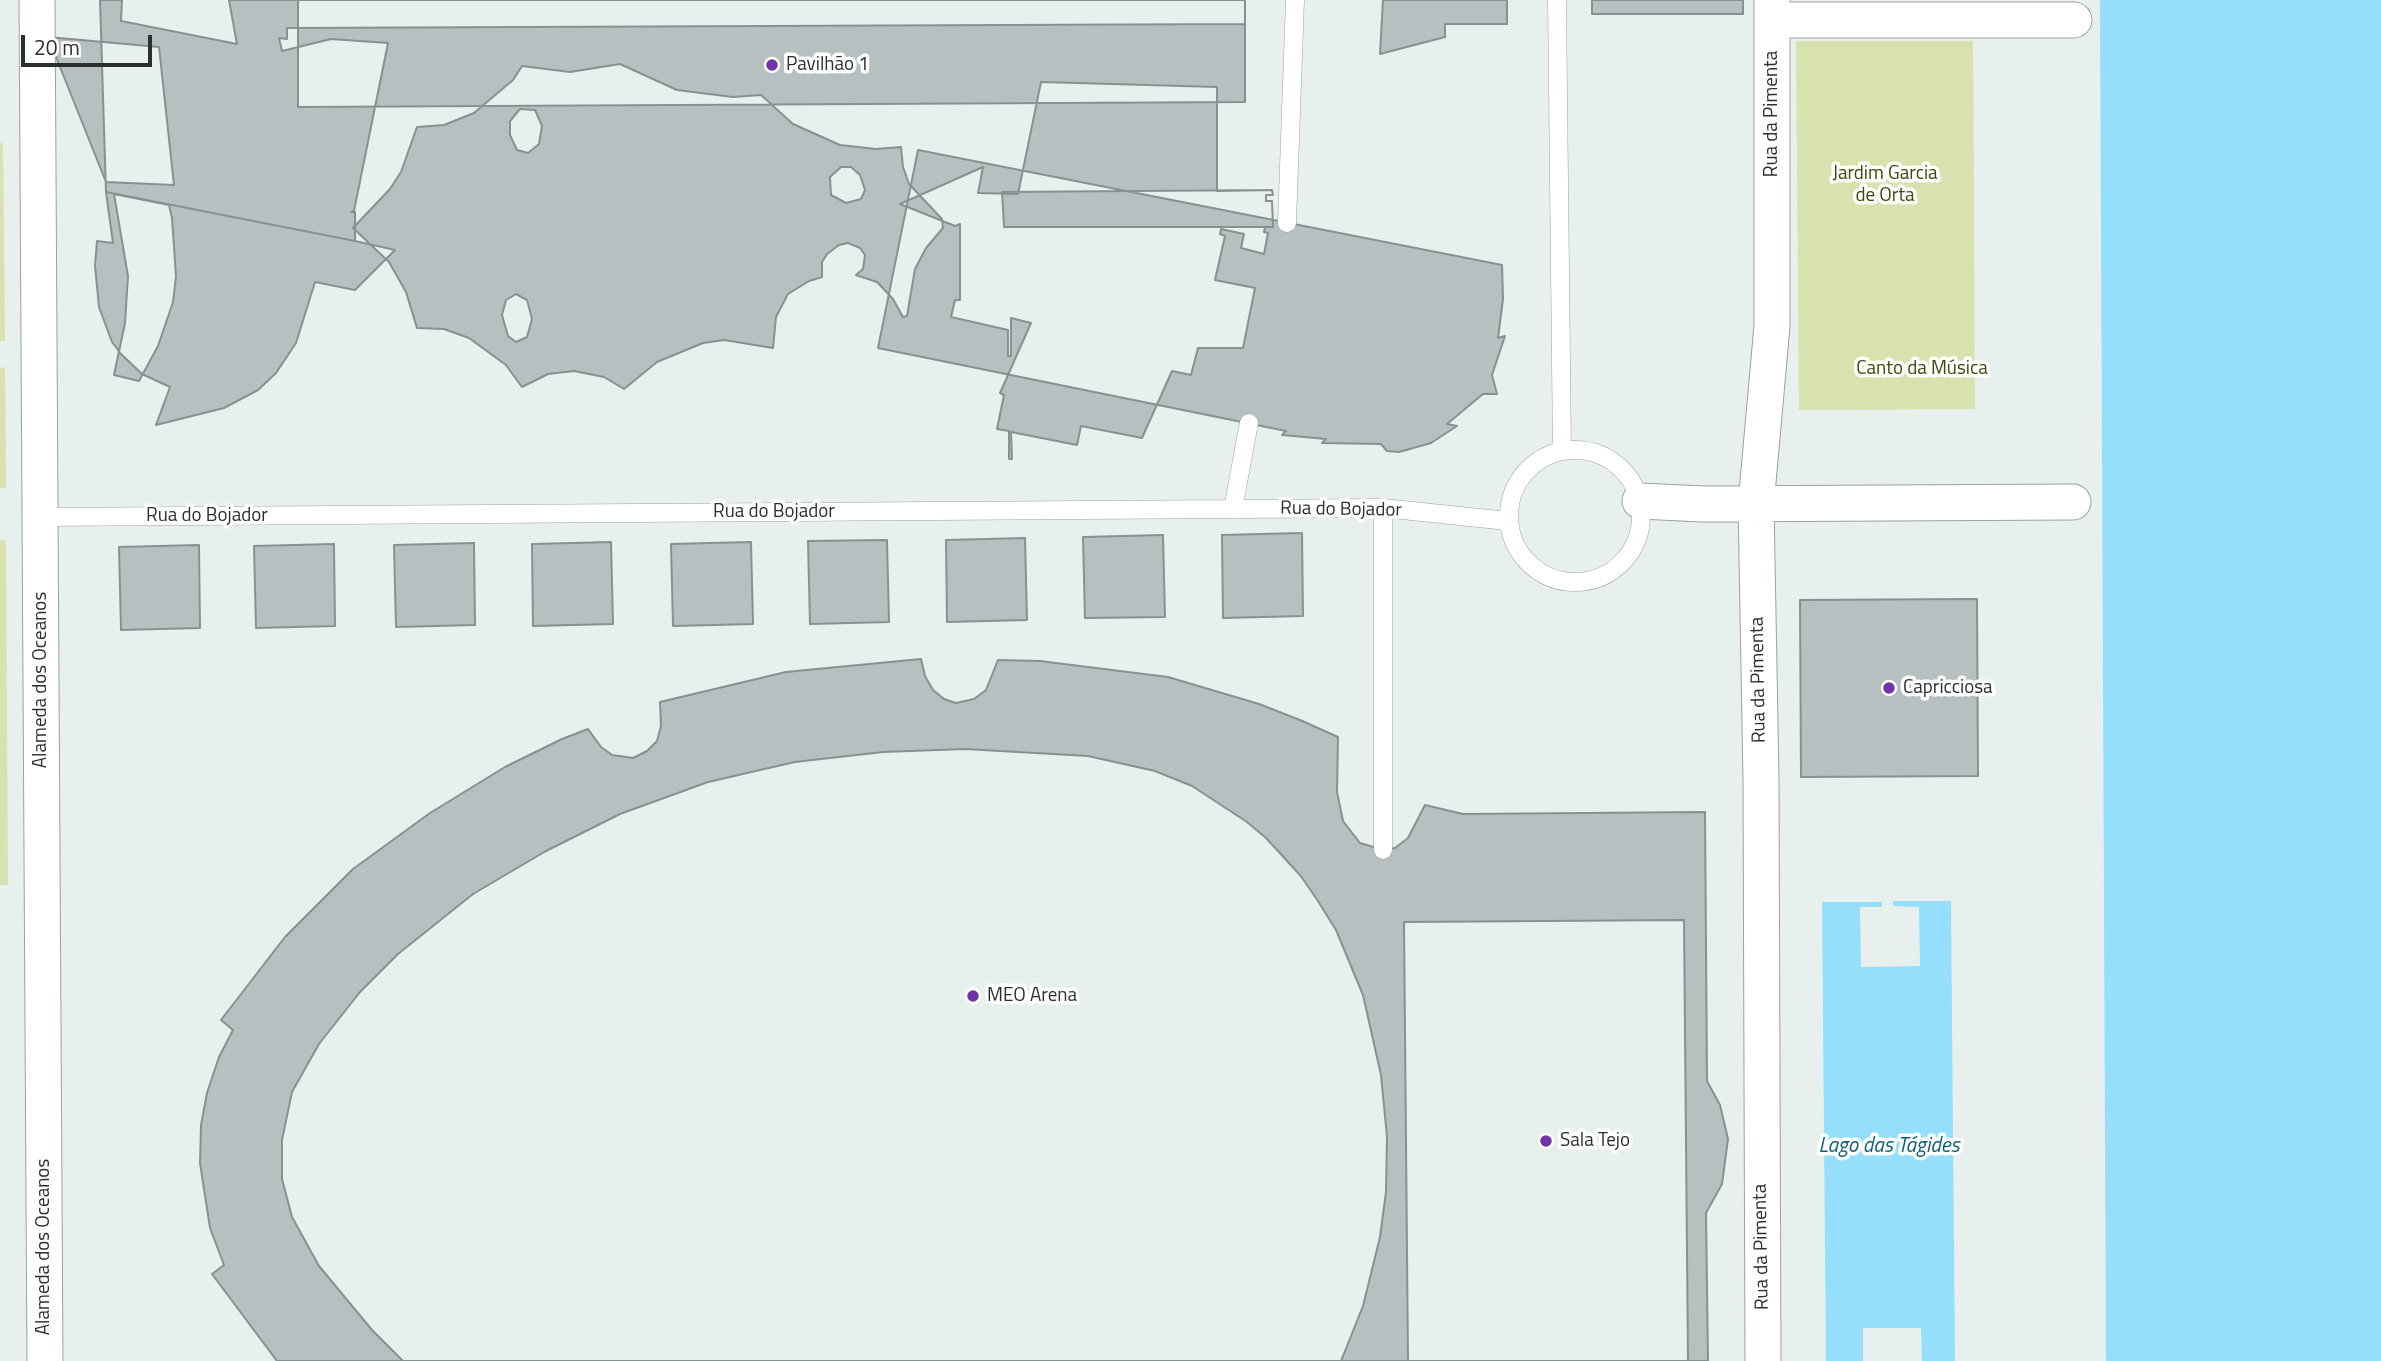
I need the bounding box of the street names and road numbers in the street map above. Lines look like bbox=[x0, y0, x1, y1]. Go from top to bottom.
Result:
street label: Rua da Pimenta bbox=[1761, 51, 1783, 177]
street label: Rua do Bojador bbox=[1280, 498, 1402, 522]
street label: Rua do Bojador bbox=[713, 501, 835, 523]
street label: Rua do Bojador bbox=[146, 505, 268, 527]
street label: Alameda dos Oceanos bbox=[30, 592, 52, 768]
street label: Rua da Pimenta bbox=[1746, 617, 1772, 743]
street label: Alameda dos Oceanos bbox=[33, 1159, 55, 1335]
street label: Rua da Pimenta bbox=[1749, 1184, 1775, 1310]

